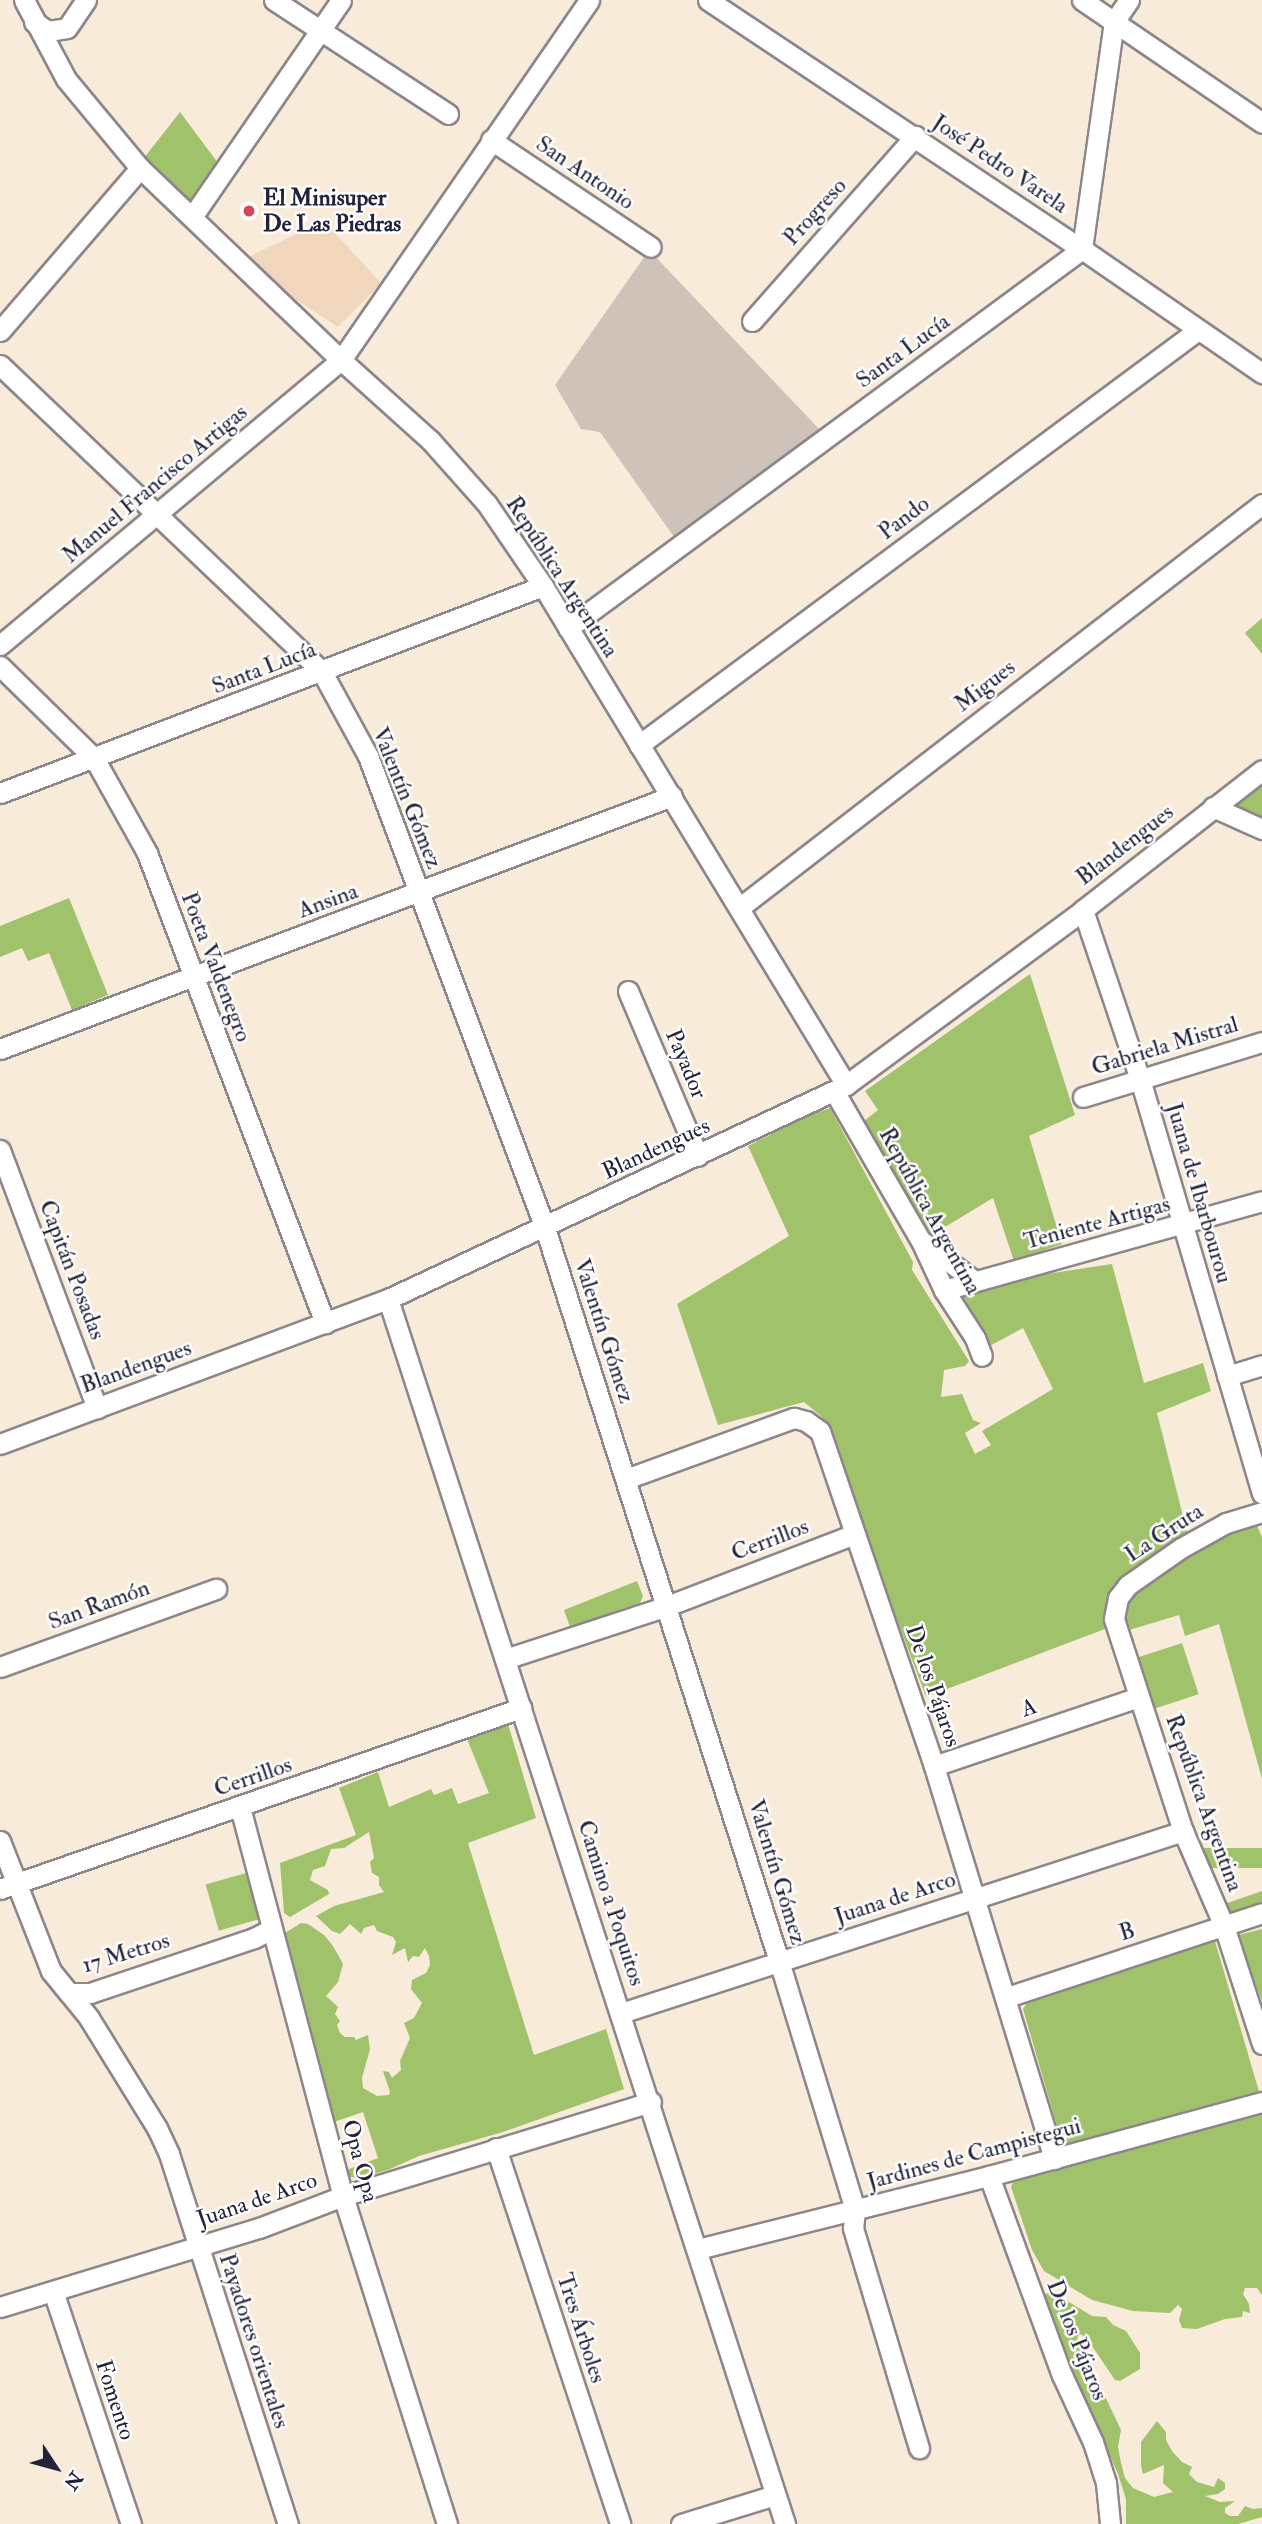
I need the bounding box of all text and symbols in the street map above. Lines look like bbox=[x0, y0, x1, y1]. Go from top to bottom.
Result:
street label: José Pedro Varela bbox=[927, 108, 1073, 220]
street label: San Antonio bbox=[531, 130, 639, 216]
street label: Progreso bbox=[778, 173, 852, 251]
place label: El Minisuper De Las Piedras bbox=[263, 184, 401, 238]
marker: El Minisuper De Las Piedras bbox=[241, 203, 257, 219]
street label: Santa Lucía bbox=[851, 308, 955, 394]
street label: Manuel Francisco Artigas bbox=[57, 399, 253, 569]
street label: Pando bbox=[873, 490, 935, 546]
street label: República Argentina bbox=[500, 491, 624, 663]
street label: Santa Lucía bbox=[208, 636, 320, 700]
street label: Migues bbox=[949, 654, 1021, 718]
street label: Valentín Gómez bbox=[366, 723, 448, 873]
street label: Blandengues bbox=[1071, 798, 1179, 892]
street label: Ansina bbox=[294, 877, 362, 925]
street label: Poeta Valdenegro bbox=[175, 888, 257, 1046]
street label: Gabriela Mistral bbox=[1088, 1011, 1242, 1081]
street label: Payador bbox=[659, 1025, 713, 1103]
street label: Juana de Ibarbourou bbox=[1160, 1100, 1238, 1286]
street label: Blandengues bbox=[598, 1112, 714, 1186]
street label: República Argentina bbox=[873, 1123, 987, 1299]
street label: Teniente Artigas bbox=[1021, 1190, 1173, 1256]
street label: Capitán Posadas bbox=[33, 1196, 111, 1344]
street label: Valentín Gómez bbox=[568, 1255, 640, 1407]
street label: Blandengues bbox=[77, 1334, 195, 1400]
street label: La Gruta bbox=[1120, 1498, 1208, 1568]
street label: Cerrillos bbox=[728, 1513, 812, 1567]
street label: San Ramón bbox=[45, 1574, 153, 1636]
street label: De los Pájaros bbox=[899, 1621, 967, 1751]
street label: A bbox=[1018, 1693, 1040, 1723]
street label: República Argentina bbox=[1159, 1711, 1249, 1895]
street label: Cerrillos bbox=[211, 1751, 295, 1803]
street label: Valentín Gómez bbox=[742, 1796, 812, 1948]
street label: Camino a Poquitos bbox=[571, 1817, 651, 1989]
street label: Juana de Arco bbox=[831, 1865, 959, 1931]
street label: B bbox=[1116, 1917, 1138, 1947]
street label: 17 Metros bbox=[79, 1927, 173, 1979]
street label: Jardines de Campistegui bbox=[864, 2112, 1084, 2196]
street label: Opa Opa bbox=[336, 2117, 384, 2205]
street label: Juana de Arco bbox=[193, 2167, 321, 2233]
street label: Payadores orientales bbox=[213, 2250, 295, 2432]
street label: Tres Árboles bbox=[550, 2269, 612, 2387]
street label: De los Pájaros bbox=[1040, 2276, 1114, 2404]
street label: Fomento bbox=[89, 2357, 141, 2443]
north arrow bbox=[21, 2433, 91, 2503]
text: N bbox=[58, 2466, 88, 2494]

